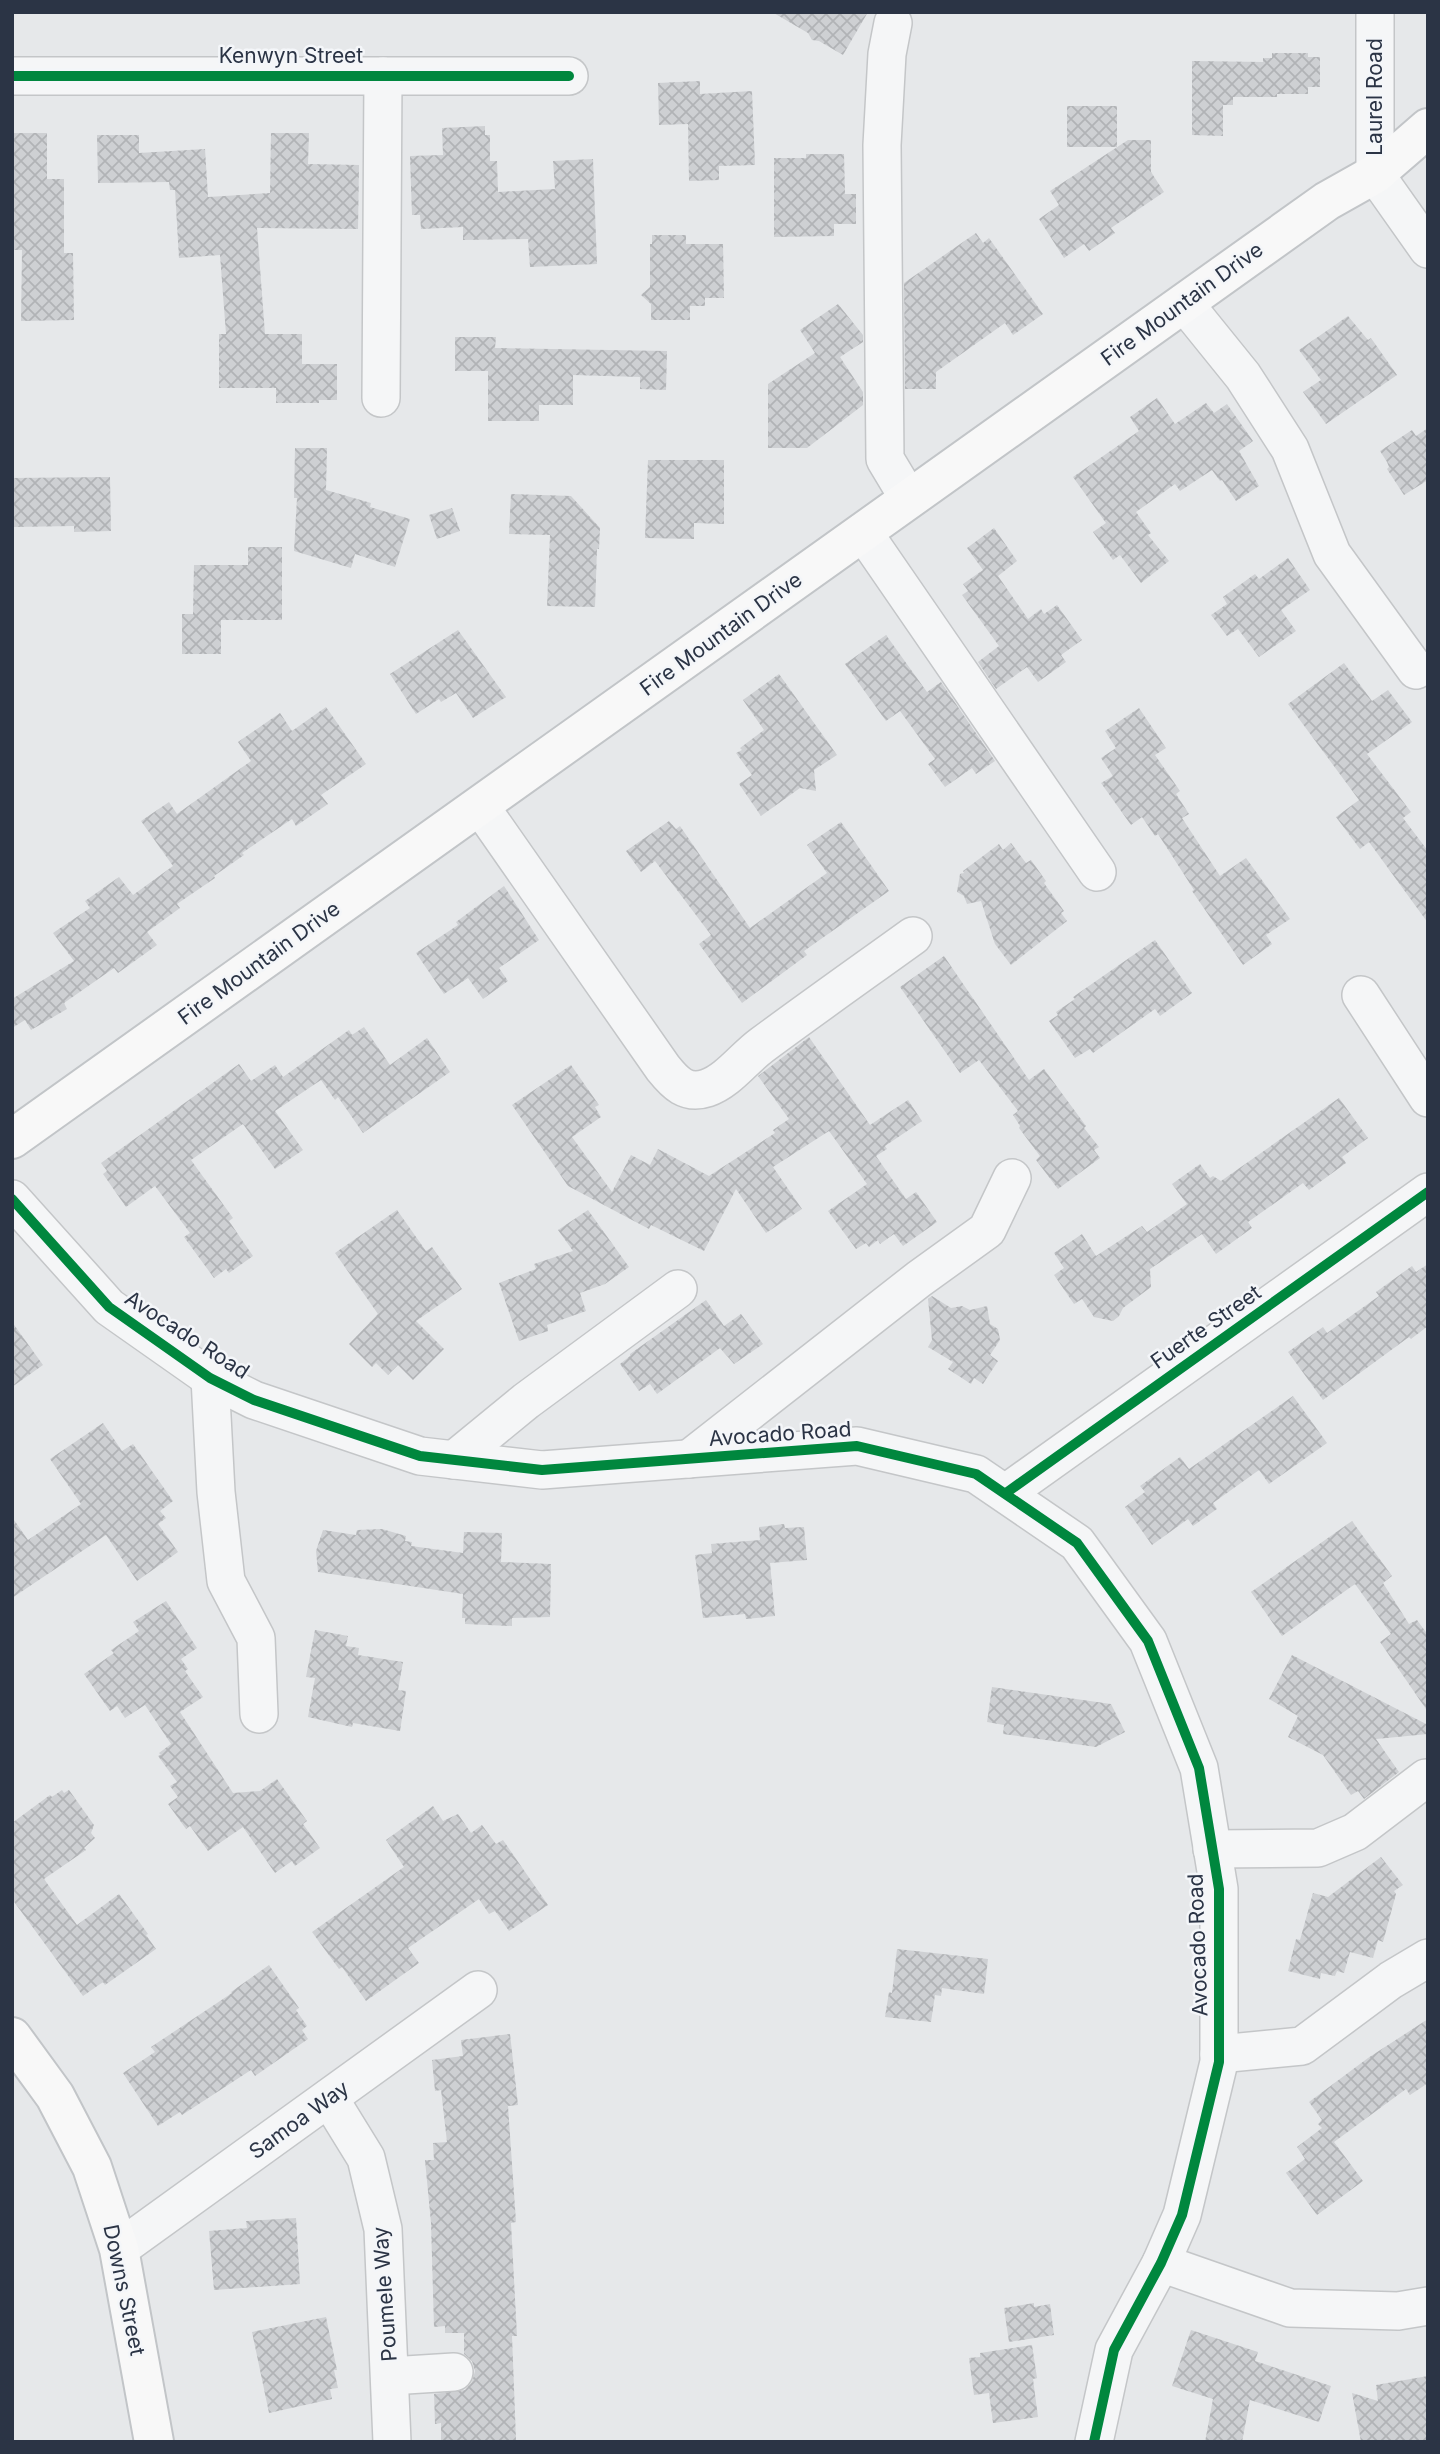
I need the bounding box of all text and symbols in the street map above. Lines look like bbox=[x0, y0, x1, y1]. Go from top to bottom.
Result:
street label: Laurel Road bbox=[1362, 38, 1387, 156]
street label: Kenwyn Street bbox=[219, 43, 363, 68]
street label: Fire Mountain Drive bbox=[1096, 237, 1267, 371]
street label: Fire Mountain Drive bbox=[635, 567, 806, 701]
street label: Fire Mountain Drive bbox=[173, 896, 344, 1030]
street label: Fuerte Street bbox=[1146, 1279, 1266, 1374]
street label: Avocado Road bbox=[120, 1285, 254, 1384]
street label: Avocado Road bbox=[708, 1416, 852, 1451]
street label: Avocado Road bbox=[1183, 1873, 1212, 2017]
street label: Samoa Way bbox=[244, 2075, 354, 2164]
street label: Downs Street bbox=[98, 2222, 151, 2358]
street label: Poumele Way bbox=[367, 2226, 402, 2362]

